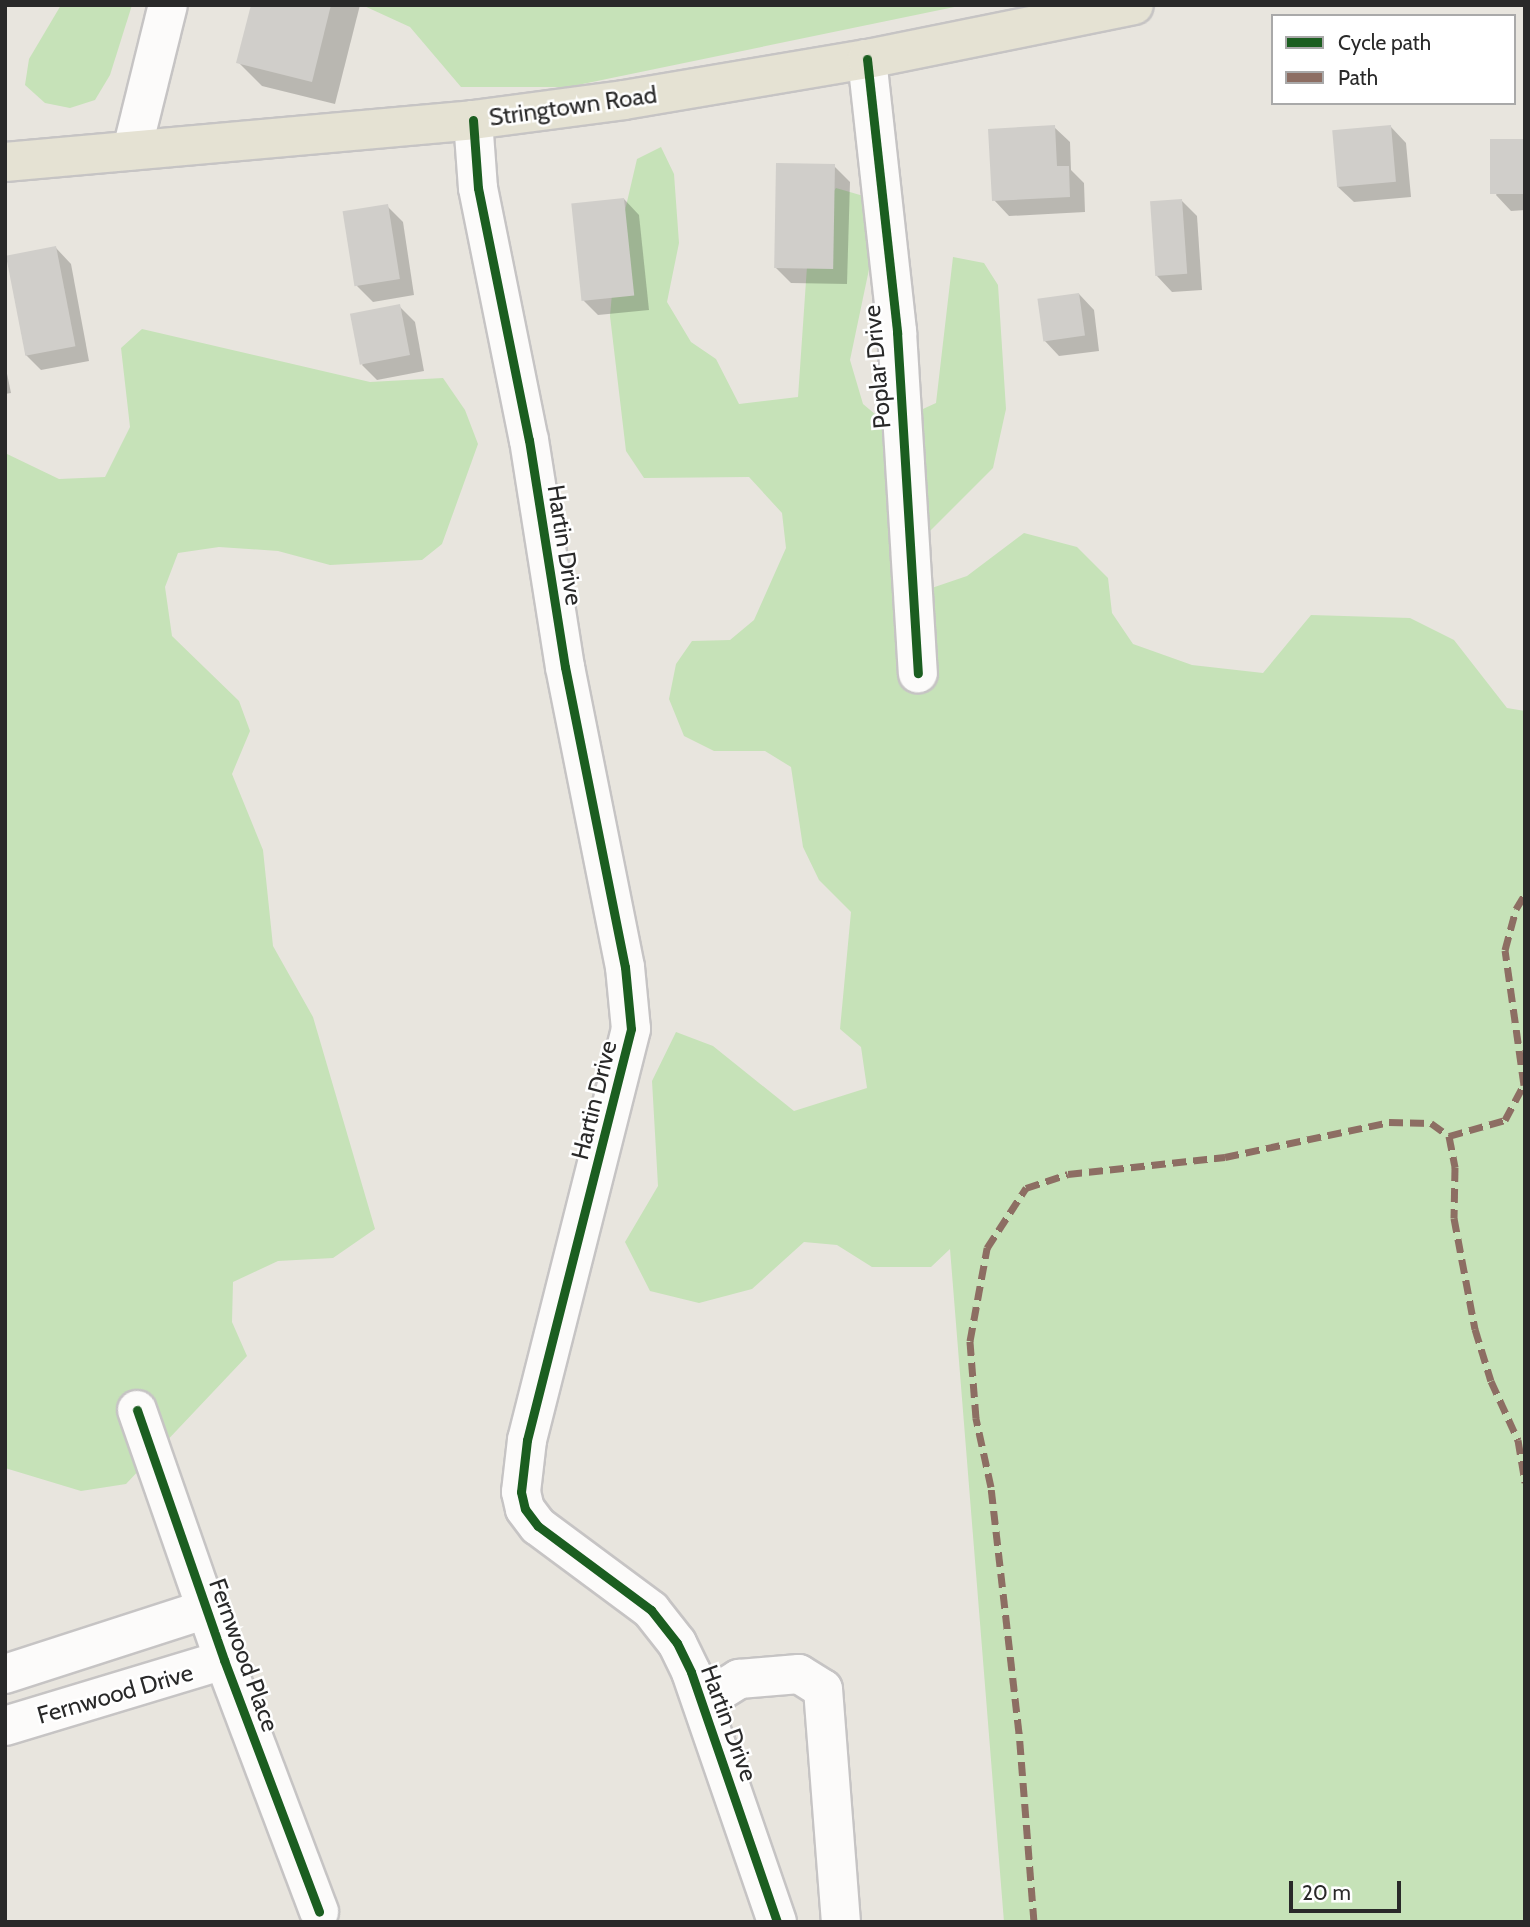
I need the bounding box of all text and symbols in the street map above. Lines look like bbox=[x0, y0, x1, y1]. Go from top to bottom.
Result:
legend bbox=[1271, 14, 1516, 105]
text: Cycle path bbox=[1338, 30, 1431, 55]
text: Path bbox=[1338, 65, 1378, 90]
street label: Stringtown Road bbox=[487, 80, 659, 132]
street label: Poplar Drive bbox=[857, 304, 897, 430]
street label: Hartin Drive bbox=[541, 483, 589, 607]
street label: Hartin Drive bbox=[565, 1038, 623, 1162]
street label: Fernwood Place bbox=[203, 1575, 285, 1735]
street label: Fernwood Drive bbox=[34, 1658, 196, 1730]
street label: Hartin Drive bbox=[695, 1661, 763, 1785]
scale bar bbox=[1292, 1868, 1404, 1912]
text: 20 m bbox=[1302, 1880, 1351, 1905]

